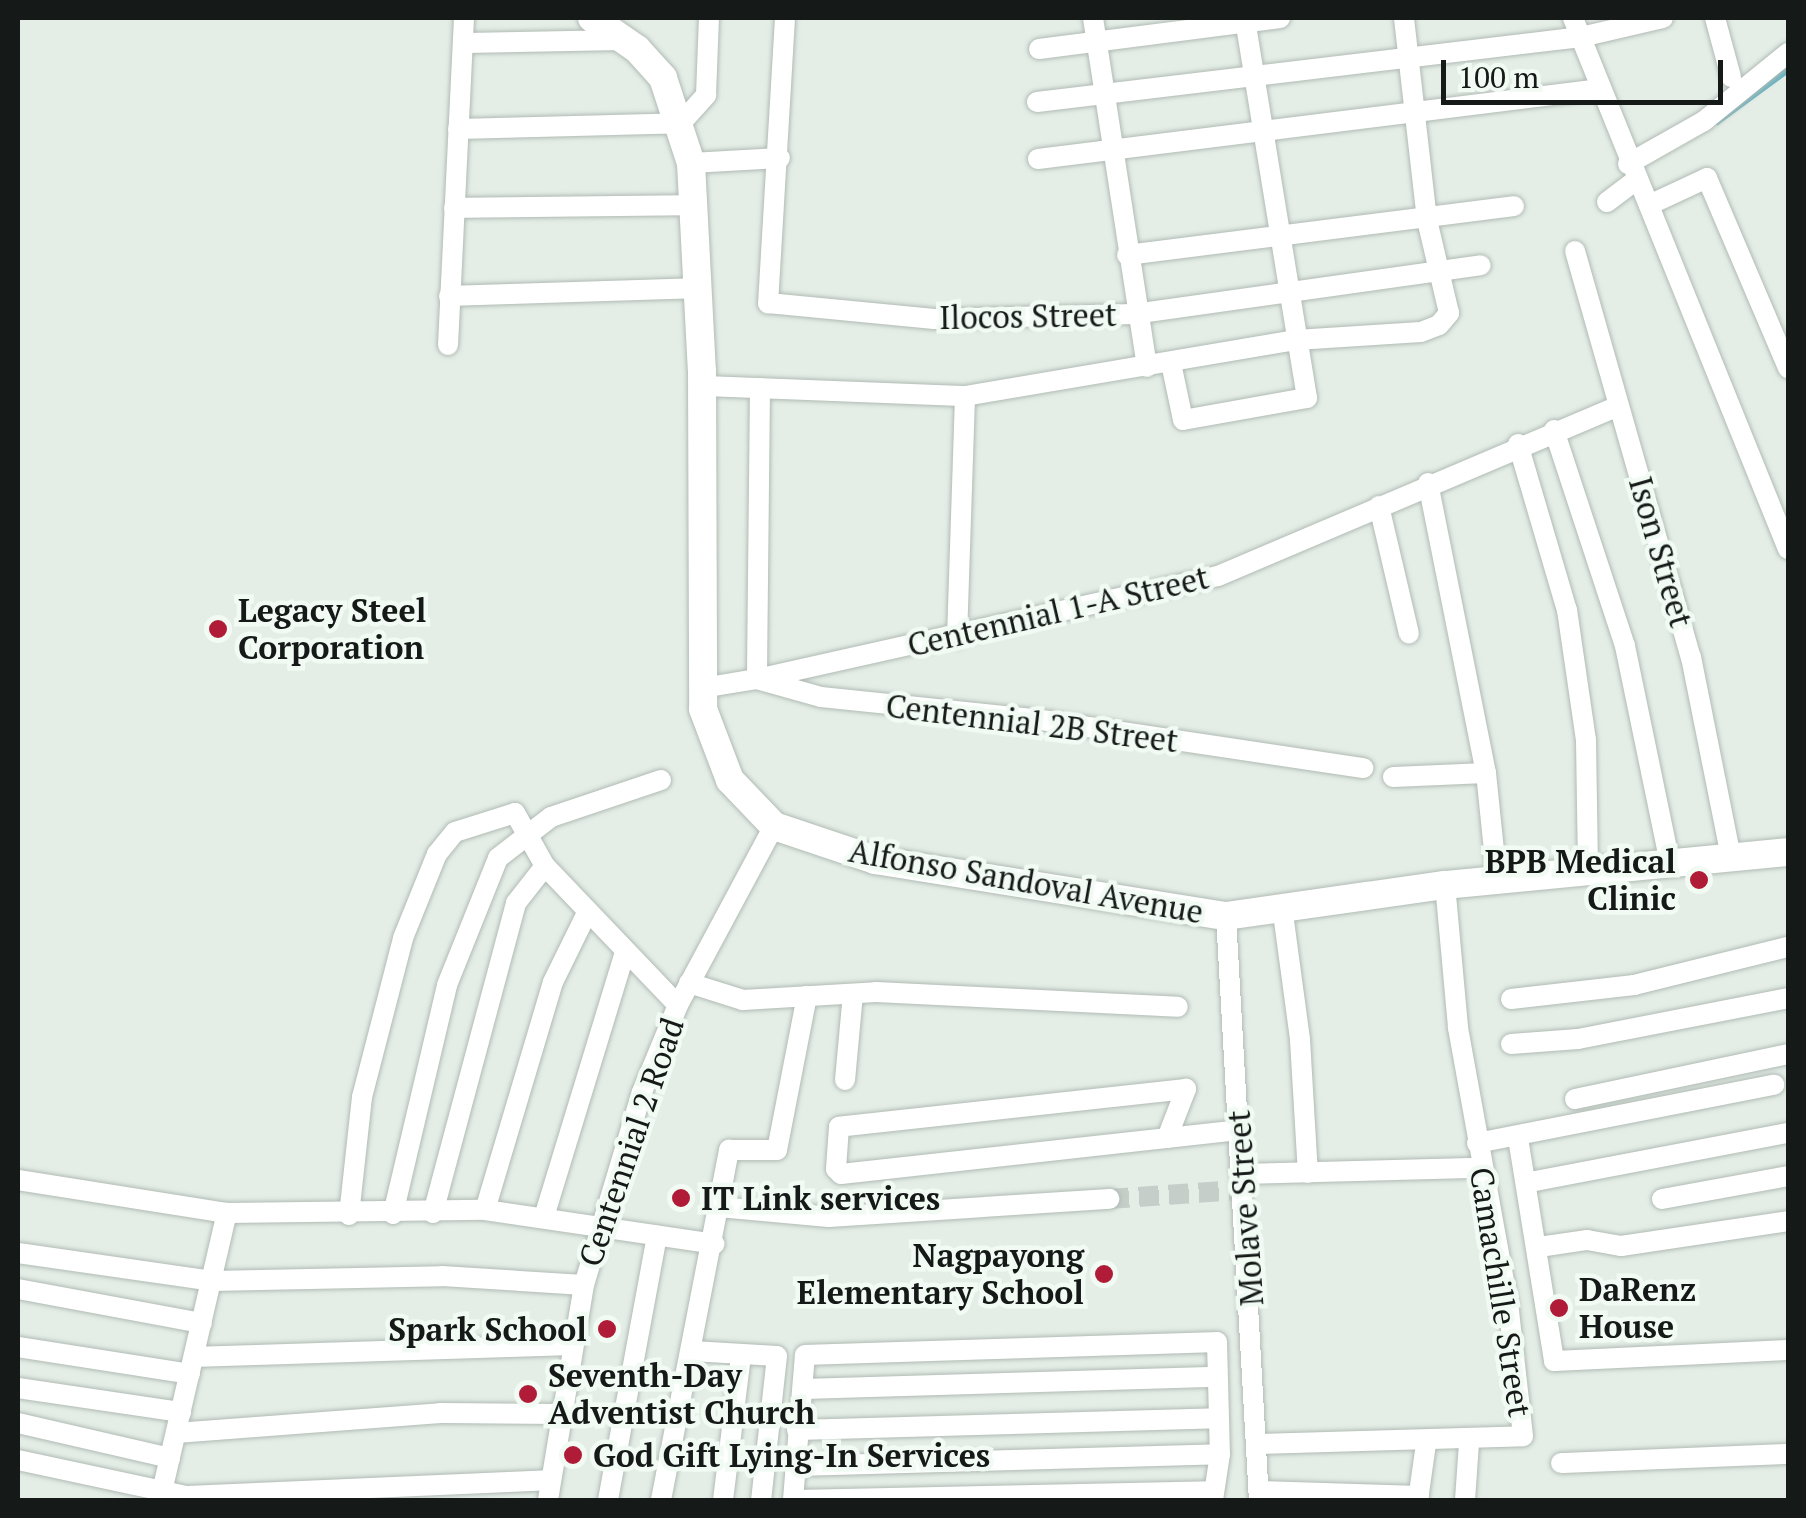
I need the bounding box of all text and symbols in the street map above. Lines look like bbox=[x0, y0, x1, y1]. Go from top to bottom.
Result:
scale bar bbox=[1446, 40, 1728, 102]
text: 100 m bbox=[1458, 57, 1539, 97]
street label: Ilocos Street bbox=[939, 295, 1117, 337]
street label: Ison Street bbox=[1621, 472, 1701, 632]
street label: Centennial 1-A Street bbox=[903, 558, 1213, 664]
place label: Legacy Steel Corporation bbox=[238, 592, 426, 667]
marker: Legacy Steel Corporation bbox=[207, 618, 229, 640]
street label: Centennial 2B Street bbox=[884, 686, 1180, 760]
street label: Alfonso Sandoval Avenue bbox=[846, 831, 1206, 931]
place label: BPB Medical Clinic bbox=[1485, 843, 1676, 918]
marker: BPB Medical Clinic bbox=[1686, 867, 1712, 893]
street label: Centennial 2 Road bbox=[570, 1013, 692, 1271]
street label: Molave Street bbox=[1219, 1109, 1271, 1307]
street label: Camachille Street bbox=[1462, 1164, 1540, 1420]
place label: IT Link services bbox=[701, 1179, 940, 1217]
marker: IT Link services bbox=[670, 1187, 692, 1209]
place label: Nagpayong Elementary School bbox=[797, 1237, 1084, 1312]
marker: Nagpayong Elementary School bbox=[1093, 1263, 1115, 1285]
place label: DaRenz House bbox=[1579, 1271, 1696, 1346]
marker: DaRenz House bbox=[1548, 1297, 1570, 1319]
place label: Spark School bbox=[388, 1310, 587, 1348]
marker: Spark School bbox=[596, 1318, 618, 1340]
place label: Seventh-Day Adventist Church bbox=[548, 1357, 815, 1432]
marker: Seventh-Day Adventist Church bbox=[517, 1383, 539, 1405]
place label: God Gift Lying-In Services bbox=[593, 1436, 990, 1474]
marker: God Gift Lying-In Services bbox=[562, 1444, 584, 1466]

